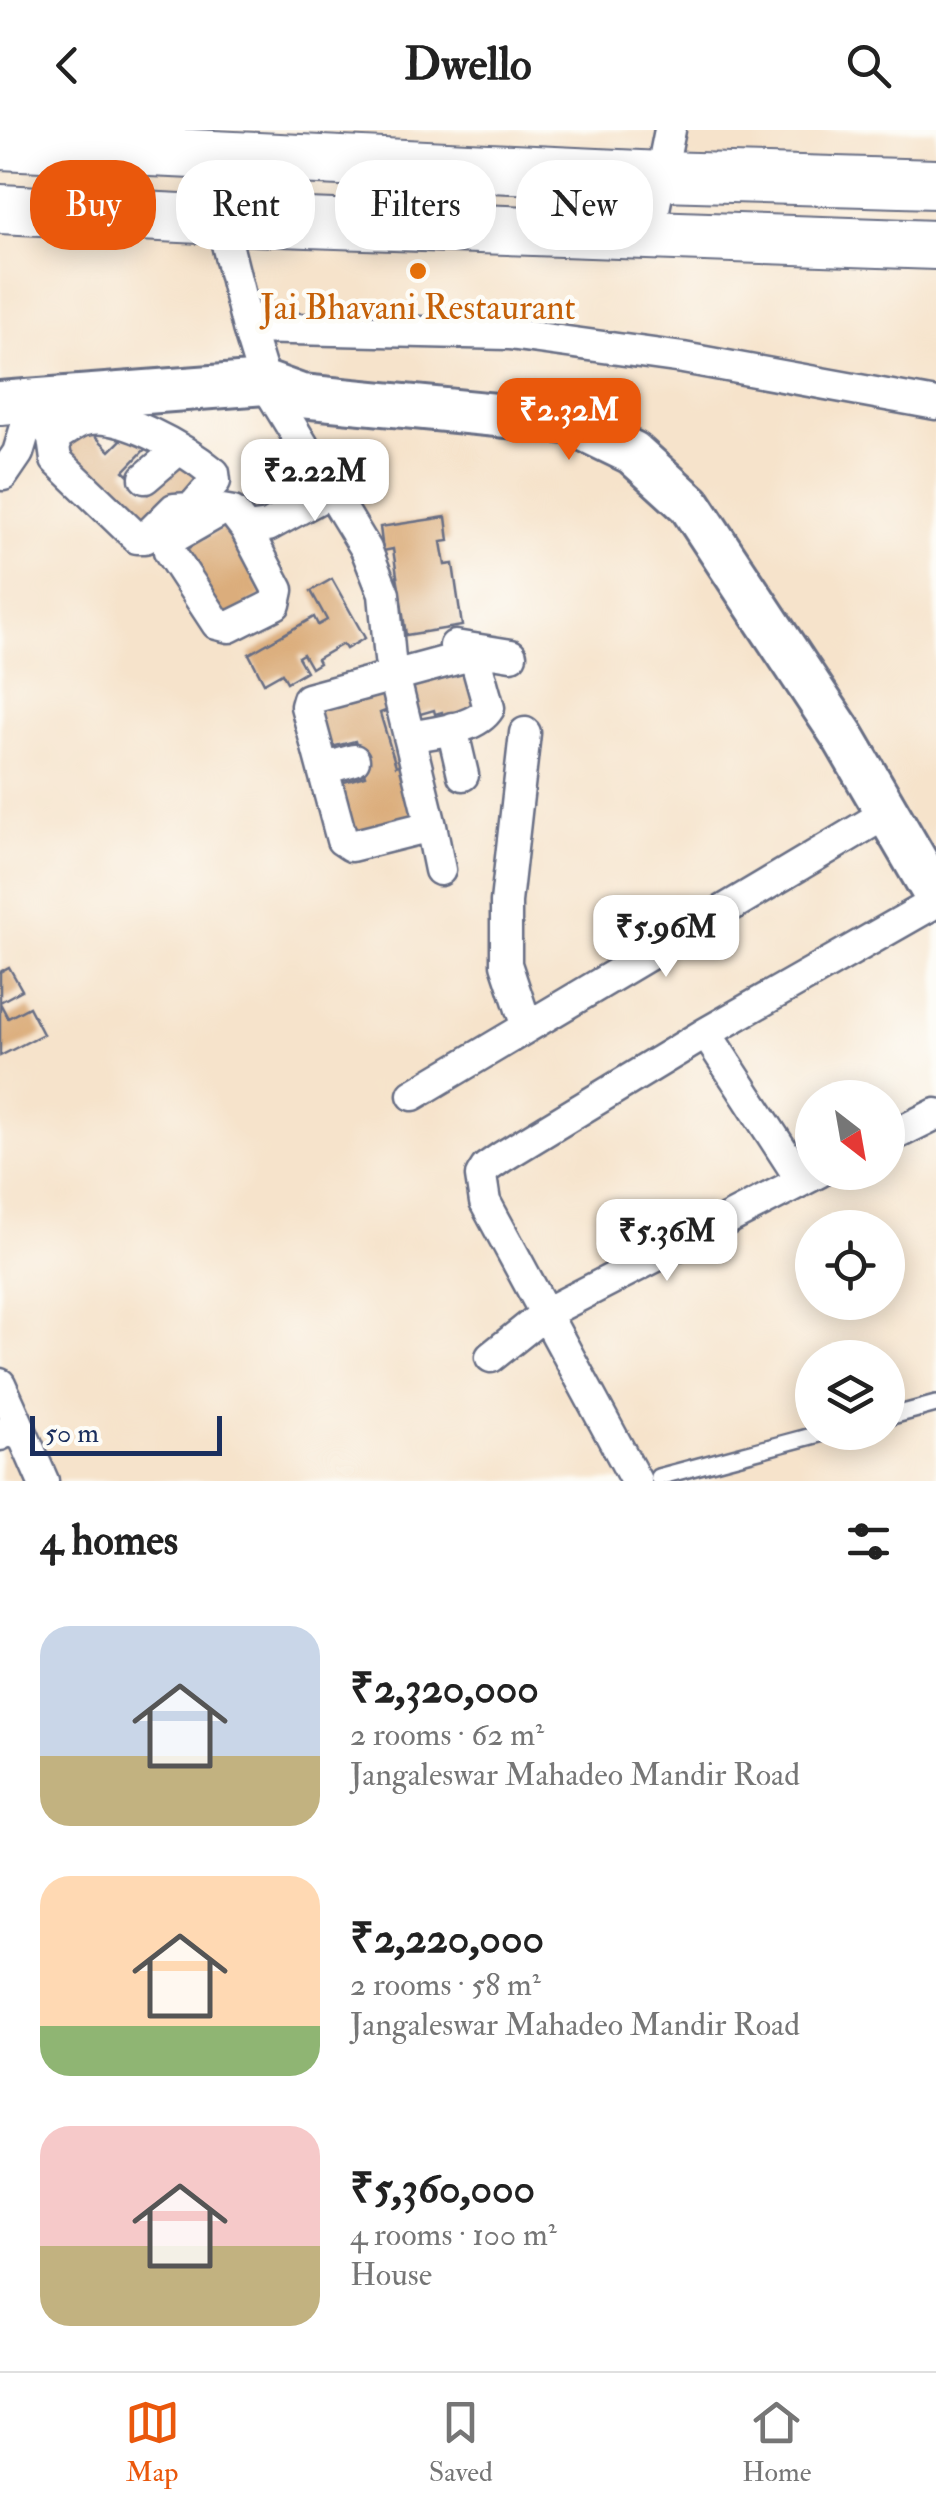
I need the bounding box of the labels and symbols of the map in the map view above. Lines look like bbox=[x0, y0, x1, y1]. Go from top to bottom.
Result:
marker: Jai Bhavani Restaurant bbox=[407, 260, 429, 282]
place label: Jai Bhavani Restaurant bbox=[259, 286, 576, 330]
pin: ₹2.32M bbox=[488, 378, 650, 463]
pin: ₹2.22M bbox=[234, 439, 396, 524]
pin: ₹5.96M bbox=[585, 895, 747, 980]
north arrow bbox=[795, 1080, 905, 1190]
pin: ₹5.36M bbox=[586, 1199, 748, 1284]
scale bar bbox=[30, 1411, 222, 1456]

